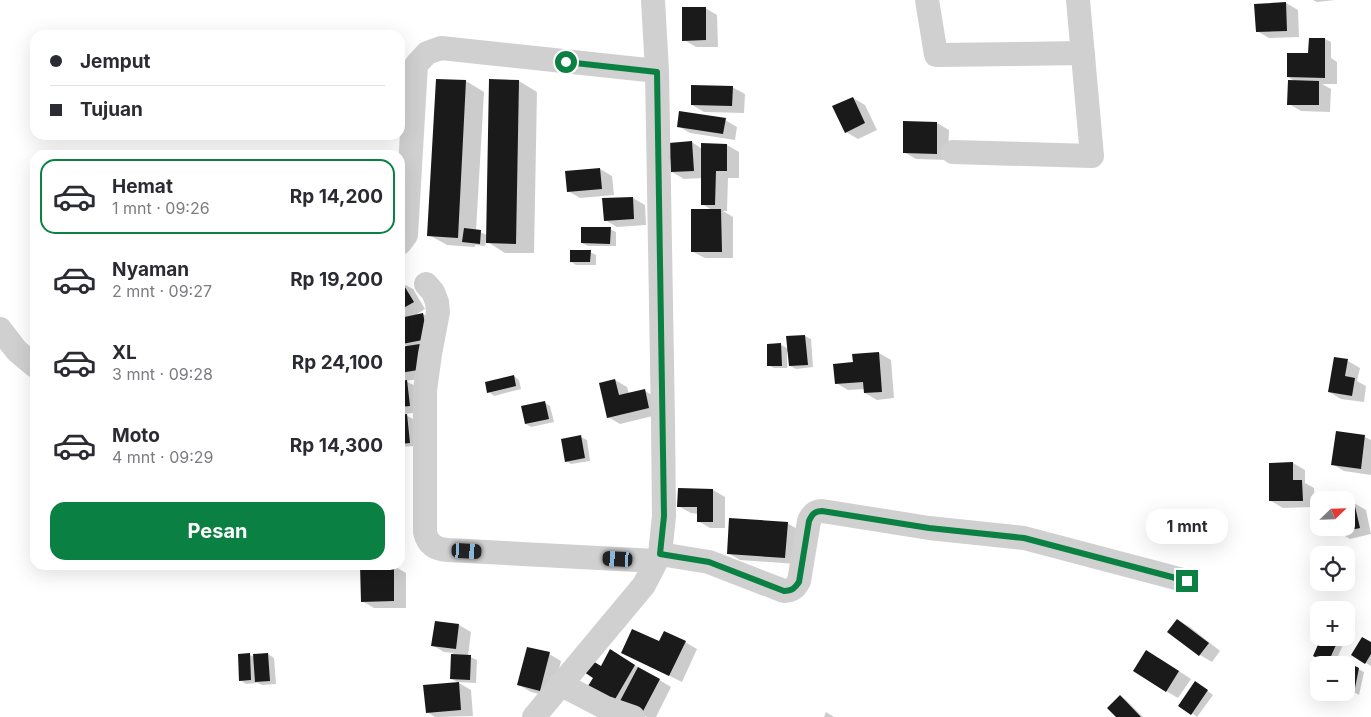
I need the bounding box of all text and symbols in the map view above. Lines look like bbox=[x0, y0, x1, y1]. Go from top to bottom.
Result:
text: Jemput bbox=[80, 50, 151, 73]
route start bbox=[555, 51, 577, 73]
text: Tujuan bbox=[80, 98, 143, 121]
icon: car bbox=[52, 174, 97, 219]
text: Hemat bbox=[112, 175, 173, 198]
text: Rp 14,200 bbox=[290, 185, 383, 208]
text: 1 mnt · 09:26 bbox=[112, 198, 210, 218]
icon: car bbox=[52, 257, 97, 302]
text: Nyaman bbox=[112, 258, 189, 281]
text: Rp 19,200 bbox=[290, 268, 383, 291]
text: 2 mnt · 09:27 bbox=[112, 281, 212, 301]
icon: car bbox=[52, 340, 97, 385]
text: XL bbox=[112, 341, 137, 364]
text: Rp 24,100 bbox=[292, 351, 383, 374]
text: 3 mnt · 09:28 bbox=[112, 364, 213, 384]
icon: car bbox=[52, 423, 97, 468]
text: Moto bbox=[112, 424, 160, 447]
text: Rp 14,300 bbox=[290, 434, 383, 457]
text: 4 mnt · 09:29 bbox=[112, 447, 213, 467]
north arrow bbox=[1310, 491, 1355, 536]
map controls bbox=[1310, 491, 1355, 701]
button: Pesan bbox=[50, 502, 385, 560]
callout: 1 mnt bbox=[1146, 508, 1228, 544]
text: 1 mnt bbox=[1166, 516, 1208, 536]
car bbox=[451, 543, 482, 559]
button: locate bbox=[1310, 546, 1355, 591]
car bbox=[602, 551, 633, 567]
route end bbox=[1176, 570, 1198, 592]
button: + bbox=[1310, 601, 1355, 646]
button: − bbox=[1310, 656, 1355, 701]

